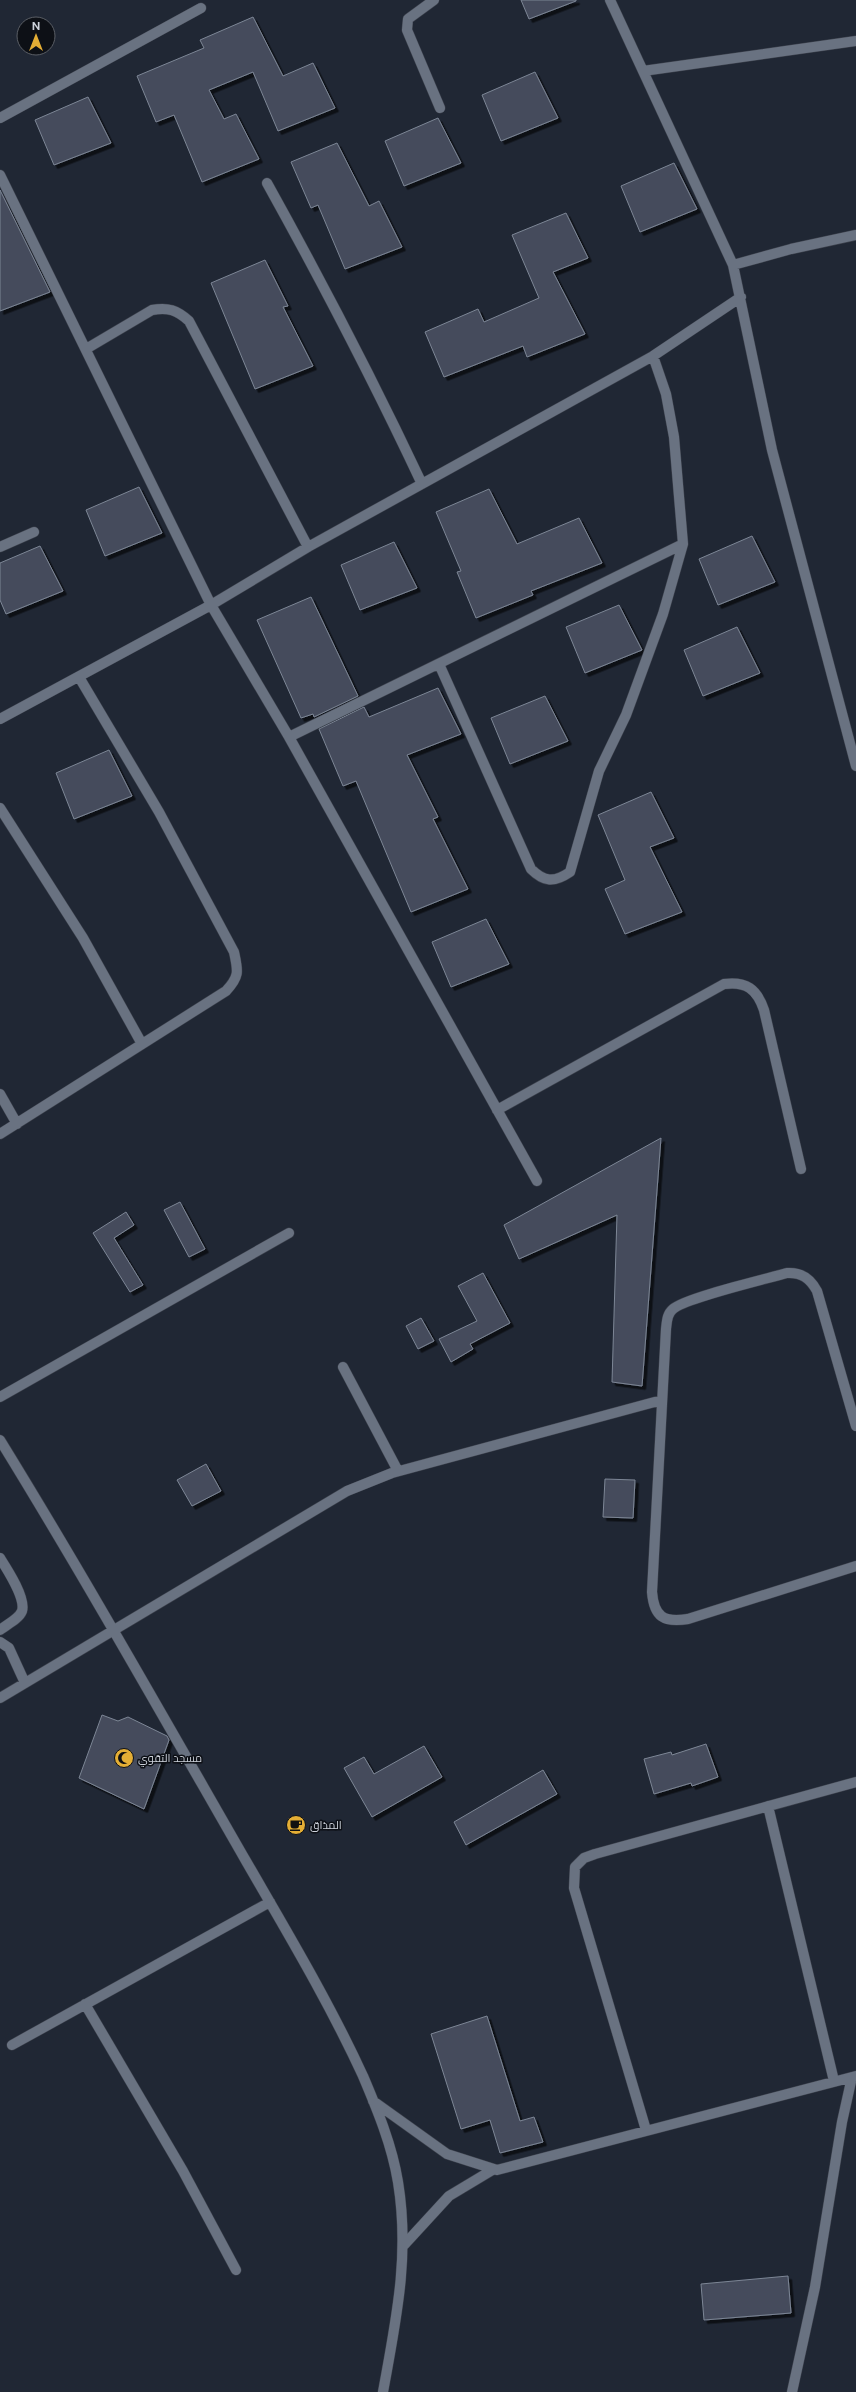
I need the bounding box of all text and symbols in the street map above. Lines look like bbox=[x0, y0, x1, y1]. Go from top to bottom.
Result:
north arrow bbox=[16, 16, 56, 56]
text: N bbox=[32, 20, 40, 32]
mosque icon: مسجد التقوي bbox=[113, 1747, 135, 1769]
place label: مسجد التقوي bbox=[138, 1752, 202, 1767]
cafe icon: المذاق bbox=[285, 1814, 307, 1836]
place label: المذاق bbox=[310, 1819, 342, 1832]

